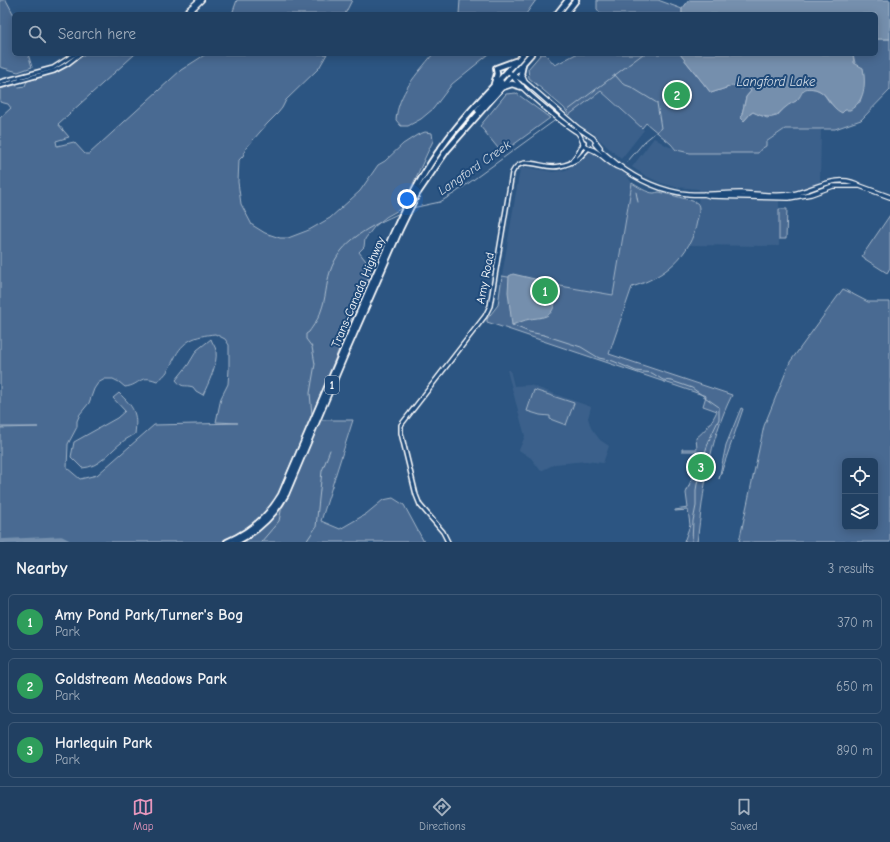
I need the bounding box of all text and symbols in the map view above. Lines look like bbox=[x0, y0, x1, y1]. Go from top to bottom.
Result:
search box bbox=[12, 12, 878, 56]
icon: search bbox=[26, 23, 48, 45]
text: Search here bbox=[58, 25, 136, 43]
water label: Langford Lake bbox=[736, 74, 816, 89]
pin: 2 bbox=[664, 80, 690, 110]
water label: Langford Creek bbox=[435, 136, 514, 198]
your location bbox=[397, 189, 417, 209]
street label: Trans-Canada Highway bbox=[328, 234, 388, 350]
street label: Amy Road bbox=[473, 251, 497, 305]
pin: 1 bbox=[532, 276, 558, 306]
road number: 1 bbox=[325, 376, 339, 394]
pin: 3 bbox=[688, 452, 714, 482]
map controls bbox=[842, 458, 878, 530]
button: locate bbox=[842, 458, 878, 494]
button: layers bbox=[842, 494, 878, 530]
text: Nearby bbox=[16, 559, 67, 578]
text: 3 results bbox=[828, 561, 874, 576]
text: Amy Pond Park/Turner's Bog bbox=[55, 606, 244, 624]
text: 1 bbox=[27, 615, 33, 630]
text: 370 m bbox=[837, 615, 873, 630]
text: Park bbox=[55, 624, 80, 639]
text: Goldstream Meadows Park bbox=[55, 670, 227, 688]
text: 2 bbox=[27, 679, 33, 694]
text: 650 m bbox=[836, 679, 873, 694]
text: Park bbox=[55, 688, 80, 703]
text: Harlequin Park bbox=[55, 734, 152, 752]
text: 3 bbox=[27, 743, 33, 758]
text: 890 m bbox=[836, 743, 873, 758]
text: Park bbox=[55, 752, 80, 767]
tab: Map bbox=[132, 796, 154, 833]
tab: Directions bbox=[419, 796, 466, 833]
tab: Saved bbox=[730, 796, 758, 833]

